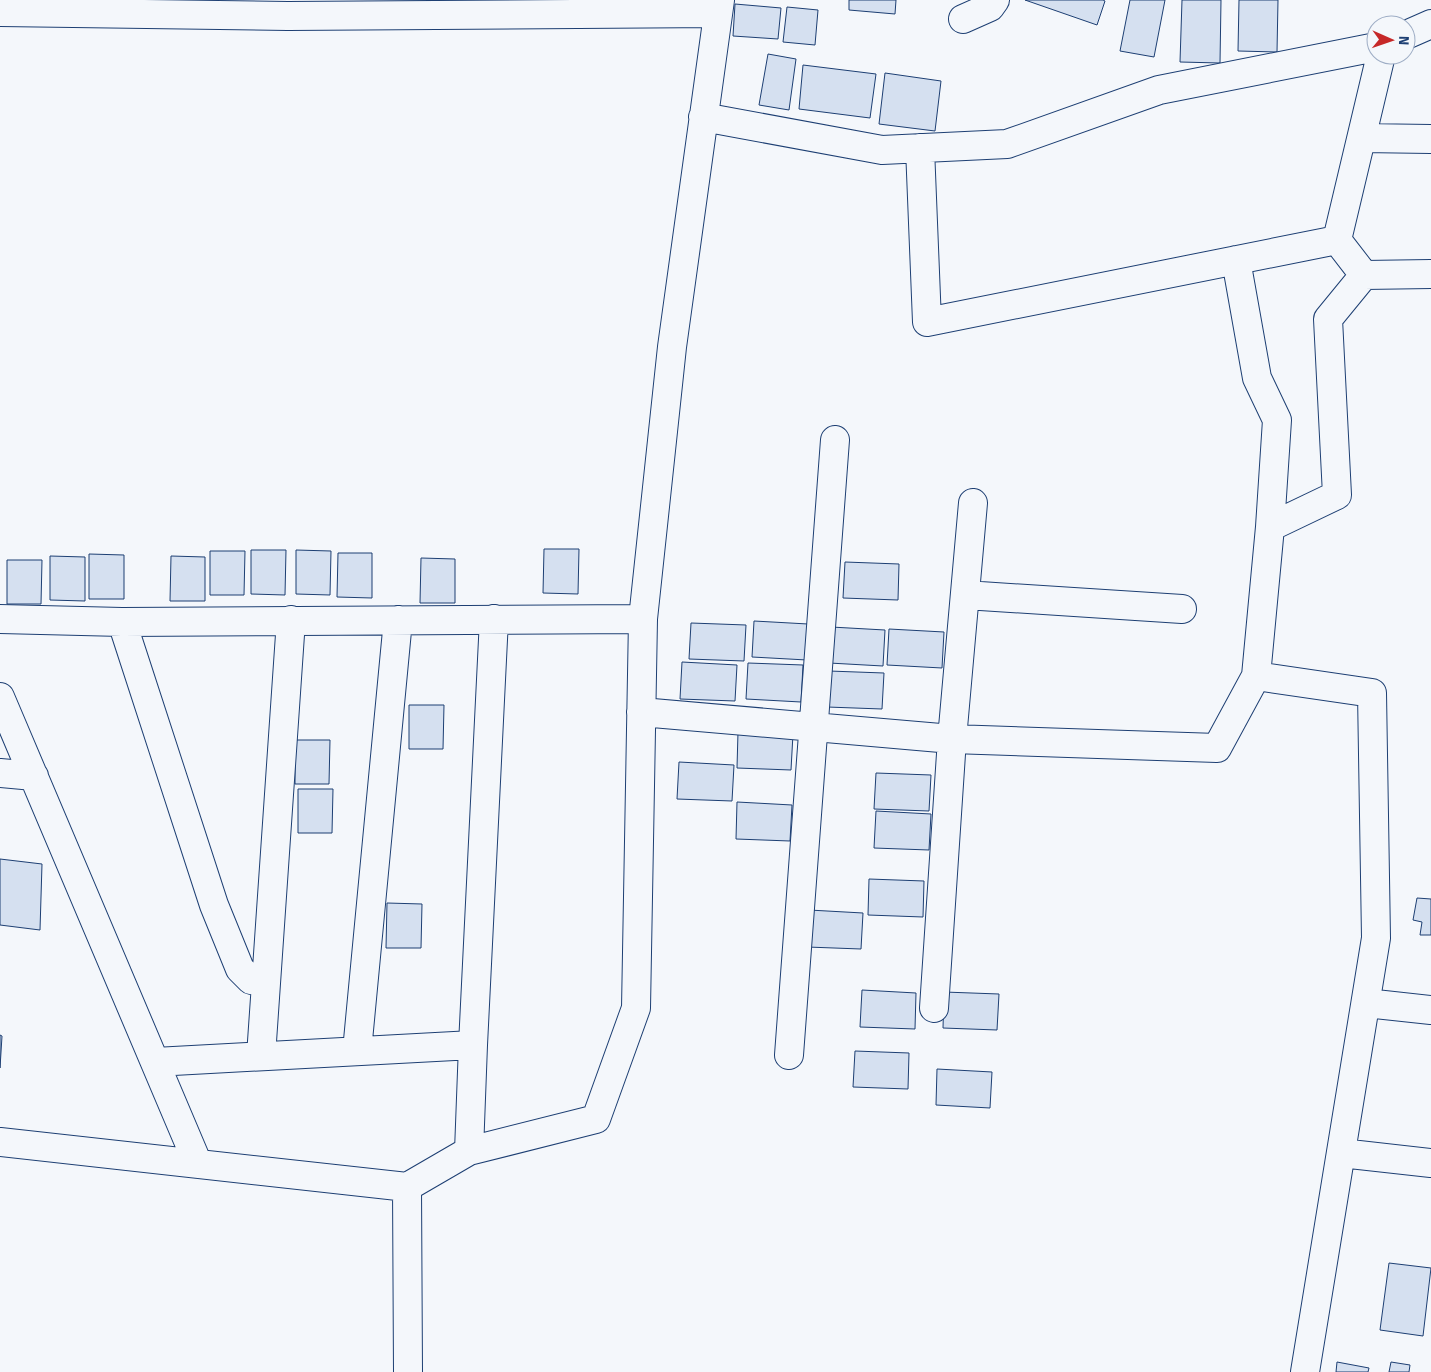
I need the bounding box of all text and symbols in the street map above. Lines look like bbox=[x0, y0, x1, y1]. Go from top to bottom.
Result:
north arrow bbox=[1366, 15, 1416, 65]
text: N bbox=[1395, 35, 1412, 45]

